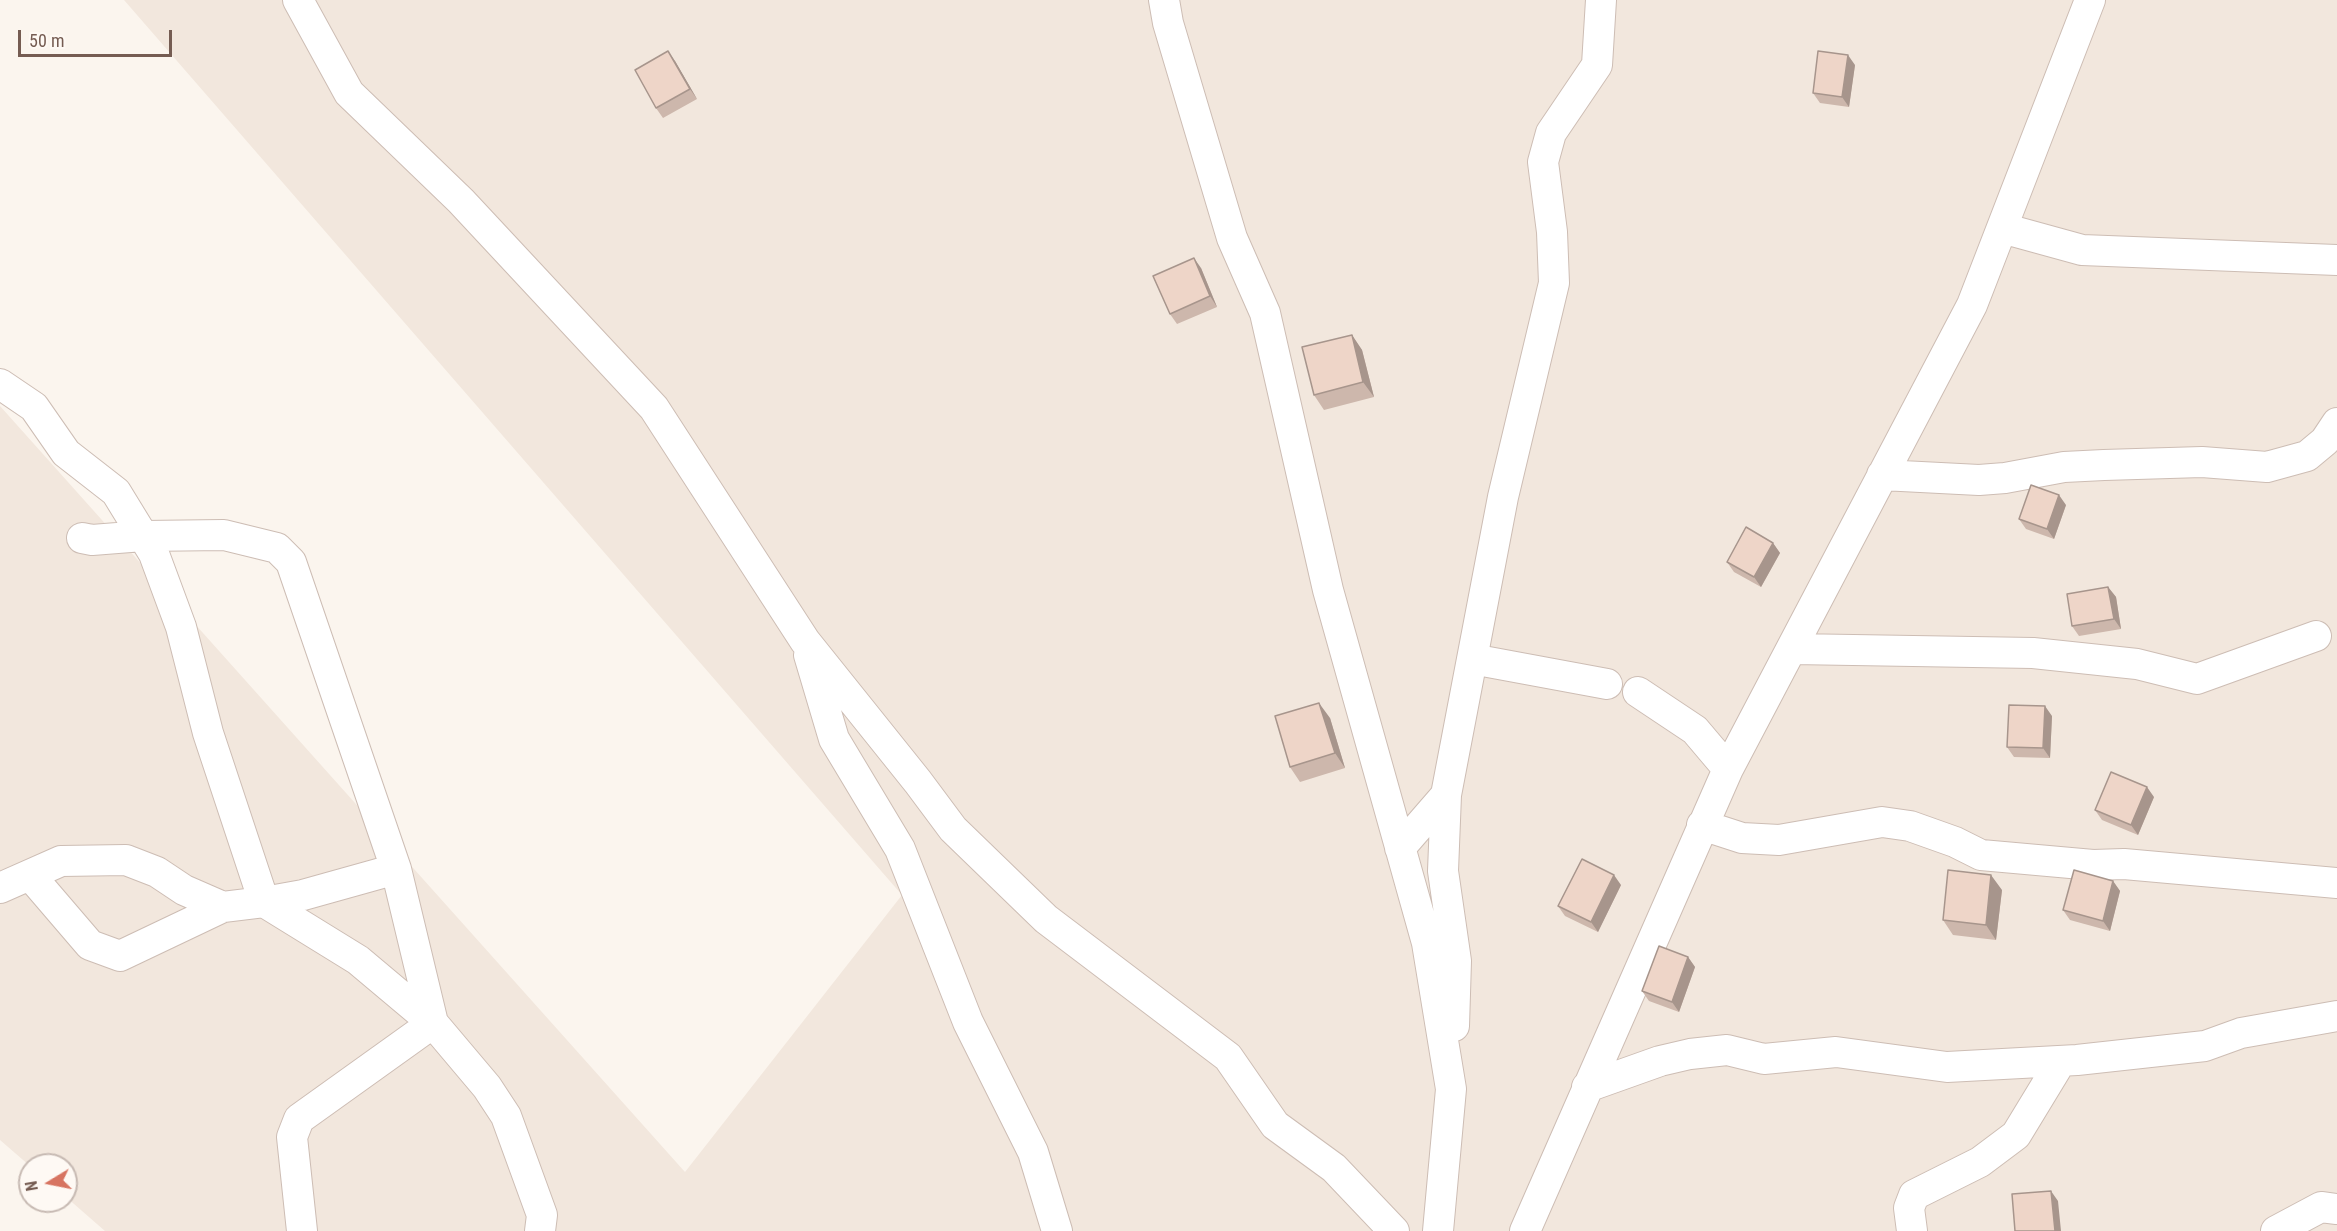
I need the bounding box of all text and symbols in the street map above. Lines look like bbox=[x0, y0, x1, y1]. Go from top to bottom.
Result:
scale bar bbox=[21, 18, 176, 56]
text: 50 m bbox=[29, 30, 64, 51]
north arrow bbox=[18, 1153, 78, 1213]
text: N bbox=[22, 1179, 42, 1192]

